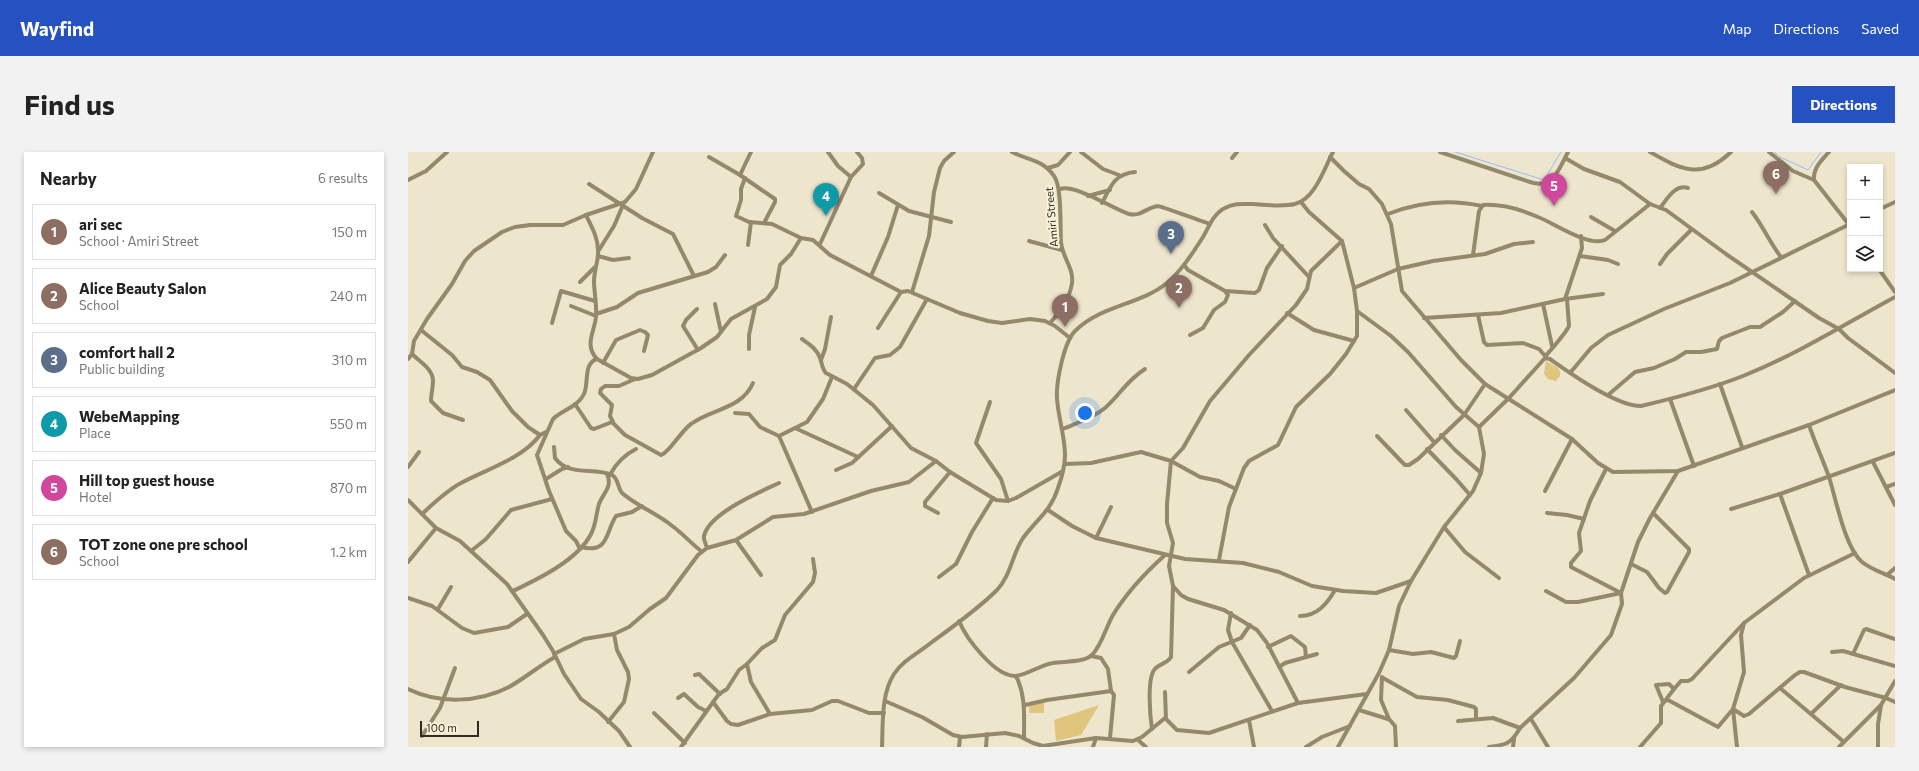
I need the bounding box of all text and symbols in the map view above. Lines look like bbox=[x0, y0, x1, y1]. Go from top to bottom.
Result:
text: Wayfind bbox=[20, 17, 94, 40]
text: Map bbox=[1723, 20, 1752, 37]
text: Directions bbox=[1774, 20, 1839, 37]
text: Saved bbox=[1861, 20, 1899, 37]
button: Directions bbox=[1792, 86, 1895, 123]
text: Find us bbox=[24, 87, 115, 121]
pin: 6 bbox=[1763, 161, 1789, 194]
map controls bbox=[1847, 164, 1883, 272]
button: + bbox=[1847, 164, 1883, 200]
text: Nearby bbox=[40, 168, 97, 189]
text: 6 results bbox=[318, 170, 368, 186]
pin: 5 bbox=[1541, 173, 1567, 206]
pin: 4 bbox=[813, 183, 839, 216]
street label: Amiri Street bbox=[1042, 186, 1060, 248]
button: − bbox=[1847, 200, 1883, 236]
text: ari sec bbox=[79, 215, 122, 233]
pin: 3 bbox=[1158, 221, 1184, 254]
text: 1 bbox=[51, 224, 57, 240]
text: 150 m bbox=[332, 224, 367, 240]
text: School · Amiri Street bbox=[79, 233, 199, 249]
button: layers bbox=[1847, 236, 1883, 272]
pin: 2 bbox=[1166, 275, 1192, 308]
text: Alice Beauty Salon bbox=[79, 279, 206, 297]
text: 2 bbox=[50, 288, 58, 304]
text: 240 m bbox=[330, 288, 367, 304]
pin: 1 bbox=[1052, 294, 1078, 327]
text: School bbox=[79, 297, 119, 313]
text: comfort hall 2 bbox=[79, 343, 175, 361]
text: 3 bbox=[50, 352, 58, 368]
text: 310 m bbox=[332, 352, 367, 368]
text: Public building bbox=[79, 361, 165, 377]
your location bbox=[1075, 403, 1095, 423]
text: WebeMapping bbox=[79, 407, 179, 425]
text: 4 bbox=[50, 416, 58, 432]
text: 550 m bbox=[330, 416, 367, 432]
text: Place bbox=[79, 425, 111, 441]
text: Hill top guest house bbox=[79, 471, 214, 489]
text: 5 bbox=[50, 480, 58, 496]
text: 870 m bbox=[330, 480, 367, 496]
text: Hotel bbox=[79, 489, 112, 505]
text: TOT zone one pre school bbox=[79, 535, 248, 553]
text: 6 bbox=[50, 544, 58, 560]
text: 1.2 km bbox=[330, 544, 367, 560]
text: School bbox=[79, 553, 119, 569]
scale bar bbox=[420, 719, 479, 738]
text: 100 m bbox=[426, 721, 457, 734]

